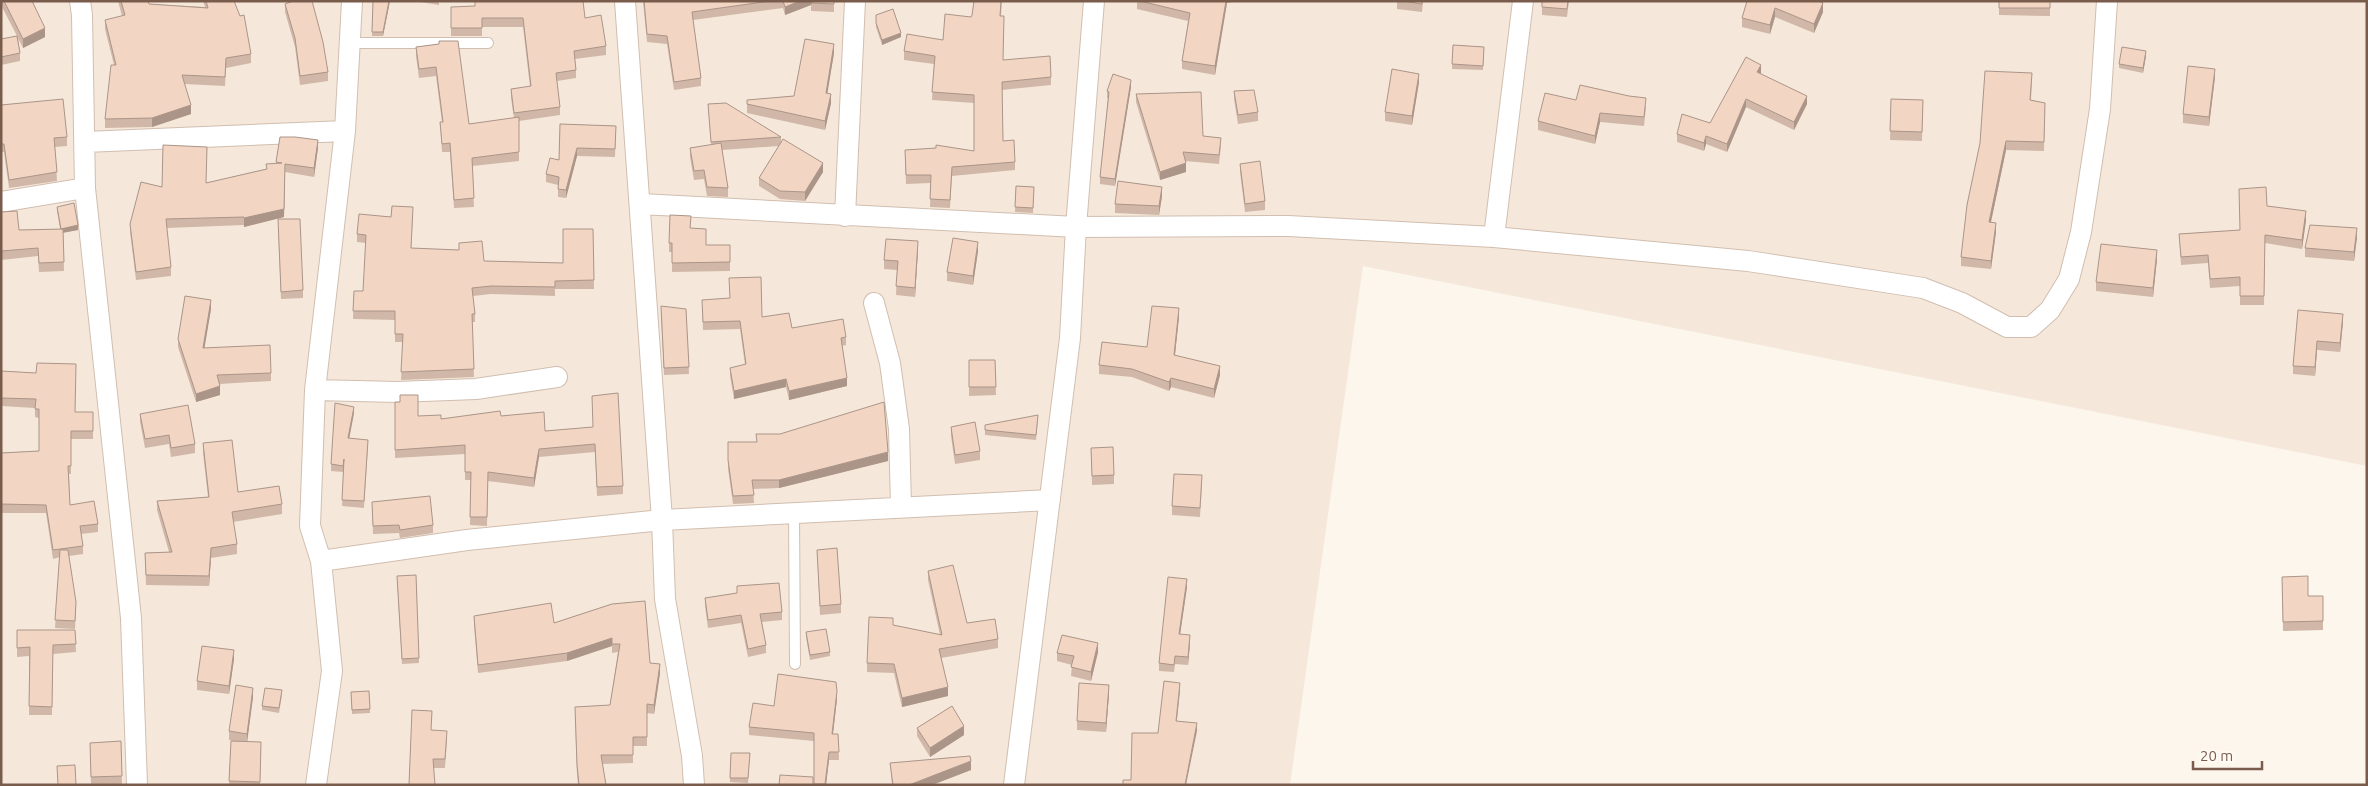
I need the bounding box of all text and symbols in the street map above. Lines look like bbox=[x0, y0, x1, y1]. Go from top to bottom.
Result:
scale bar bbox=[2193, 738, 2262, 770]
text: 20 m bbox=[2200, 747, 2233, 764]

